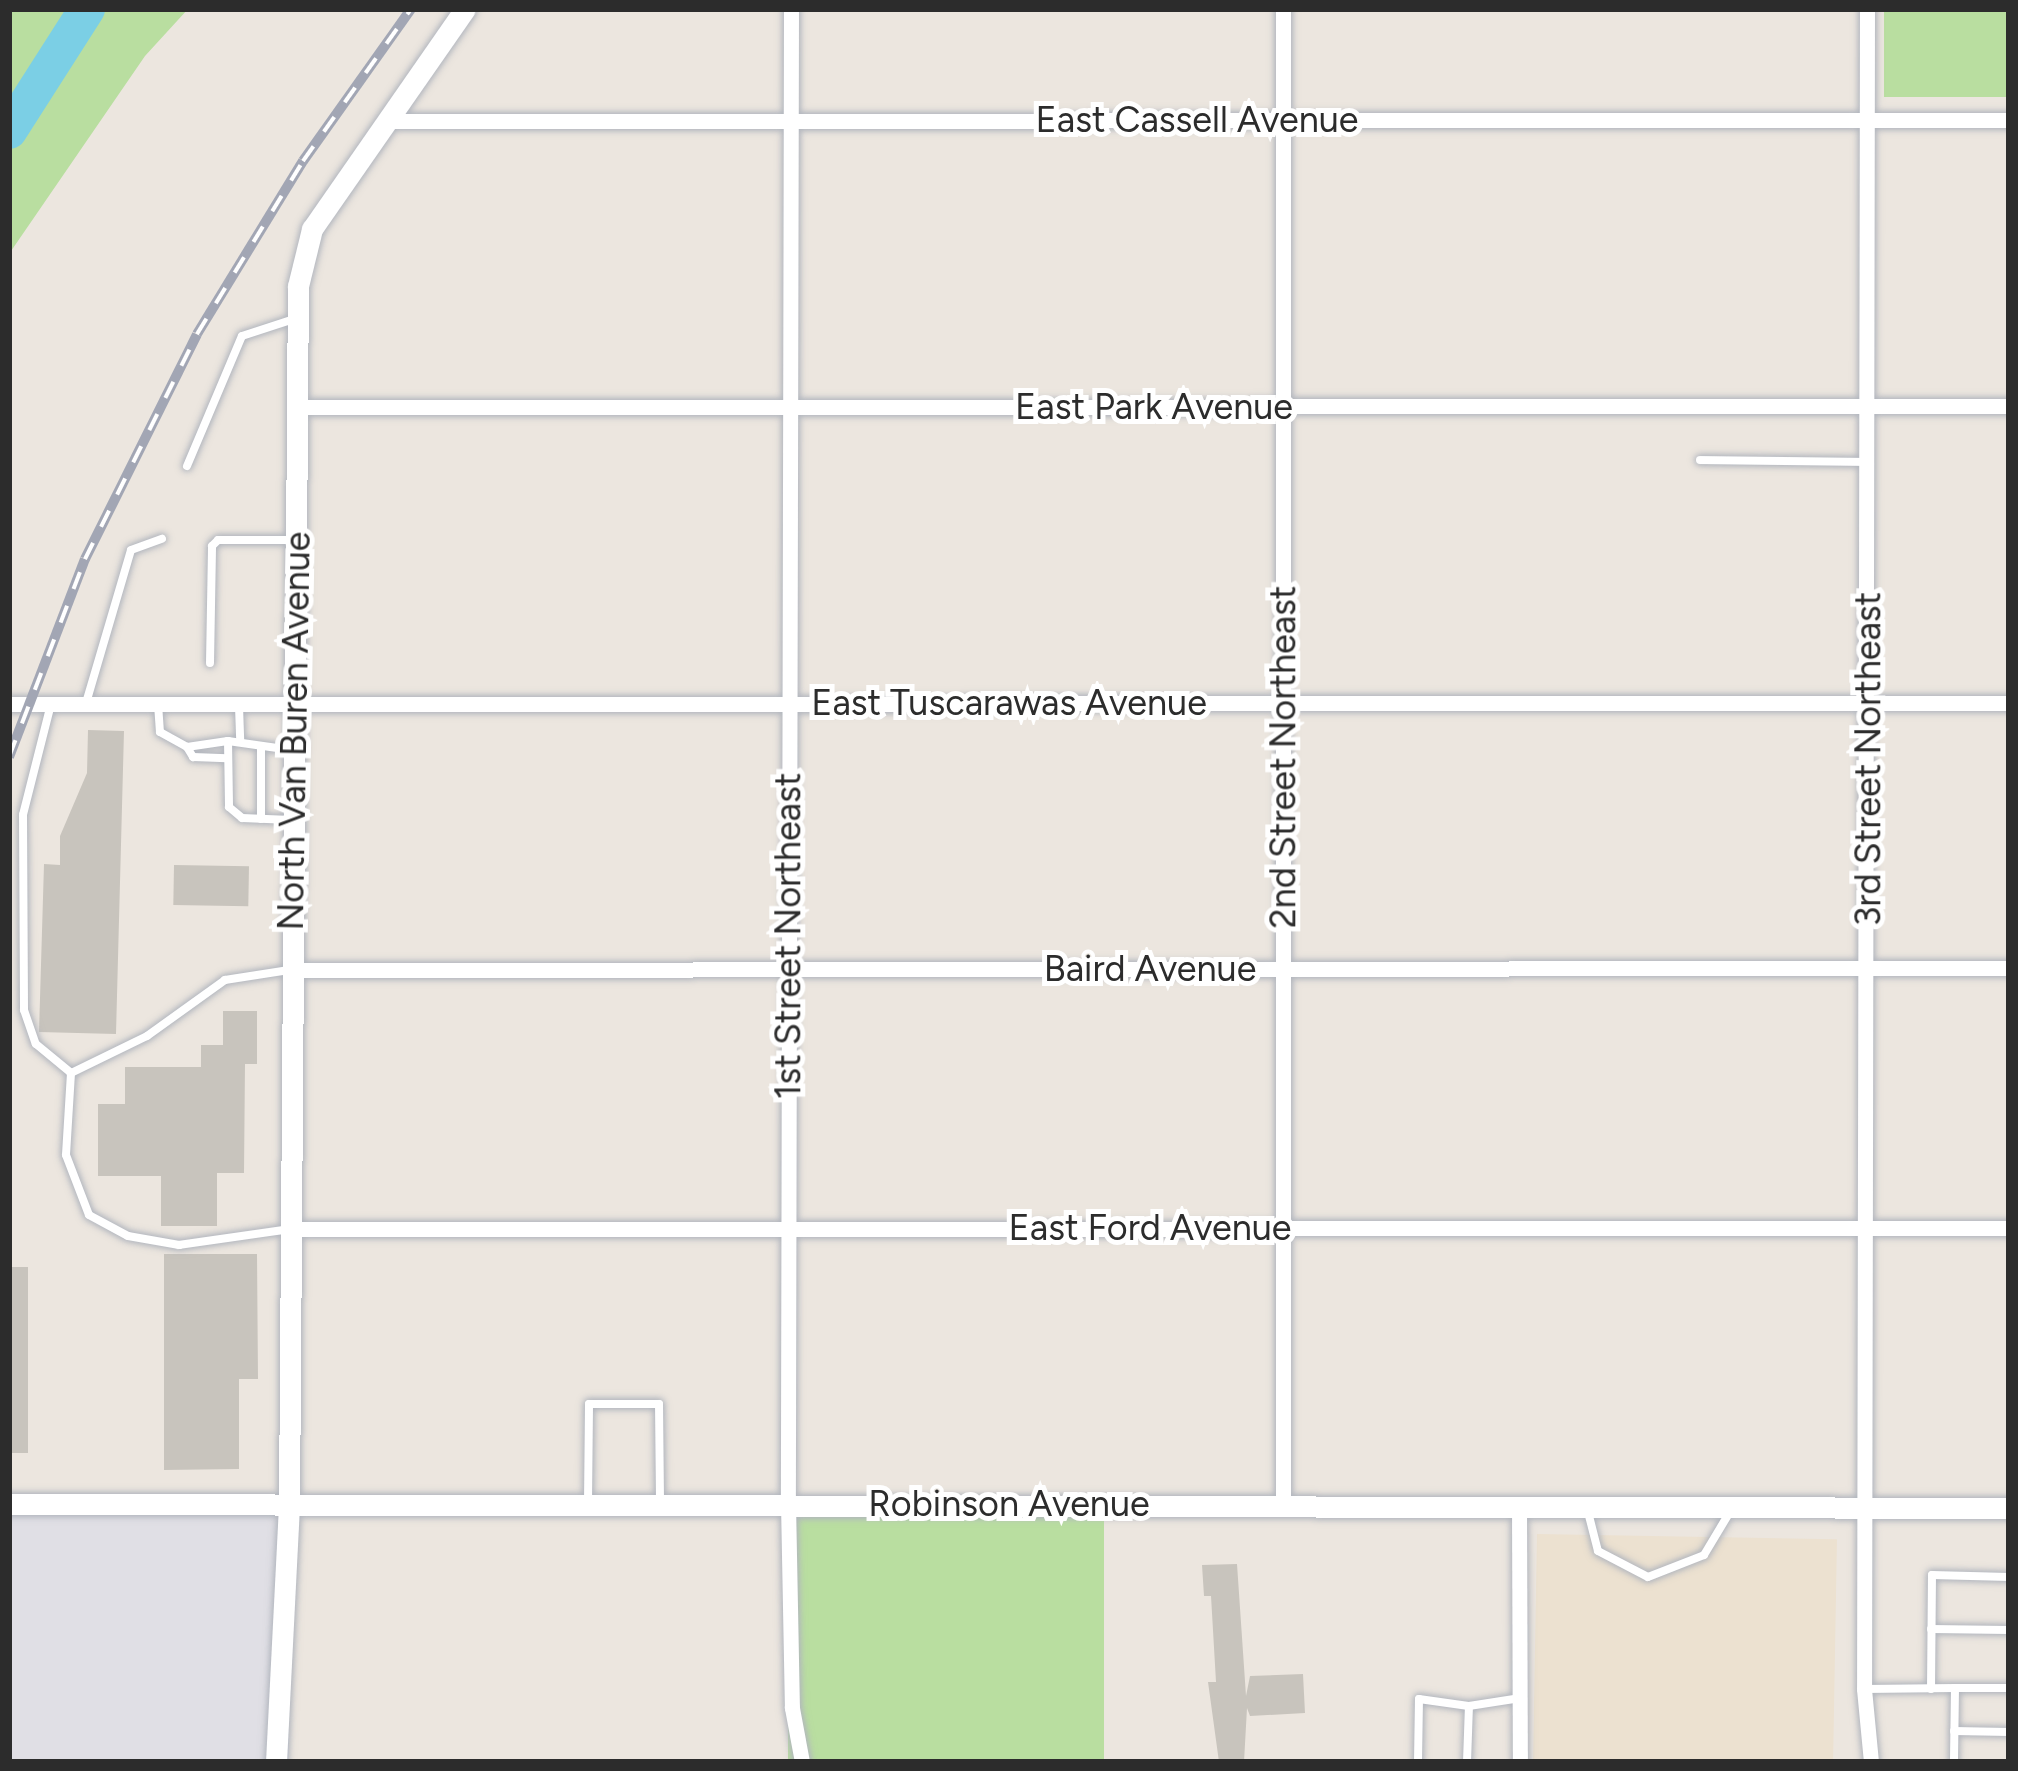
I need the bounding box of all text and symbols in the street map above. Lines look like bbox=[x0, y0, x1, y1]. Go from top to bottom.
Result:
street label: East Cassell Avenue bbox=[1036, 98, 1358, 142]
street label: East Park Avenue bbox=[1015, 385, 1293, 429]
street label: North Van Buren Avenue bbox=[269, 531, 319, 931]
street label: 2nd Street Northeast bbox=[1261, 586, 1305, 928]
street label: 3rd Street Northeast bbox=[1846, 592, 1890, 926]
street label: East Tuscarawas Avenue bbox=[811, 681, 1207, 725]
street label: 1st Street Northeast bbox=[766, 773, 810, 1099]
street label: Baird Avenue bbox=[1044, 947, 1256, 991]
street label: East Ford Avenue bbox=[1008, 1206, 1292, 1250]
street label: Robinson Avenue bbox=[868, 1482, 1150, 1526]

